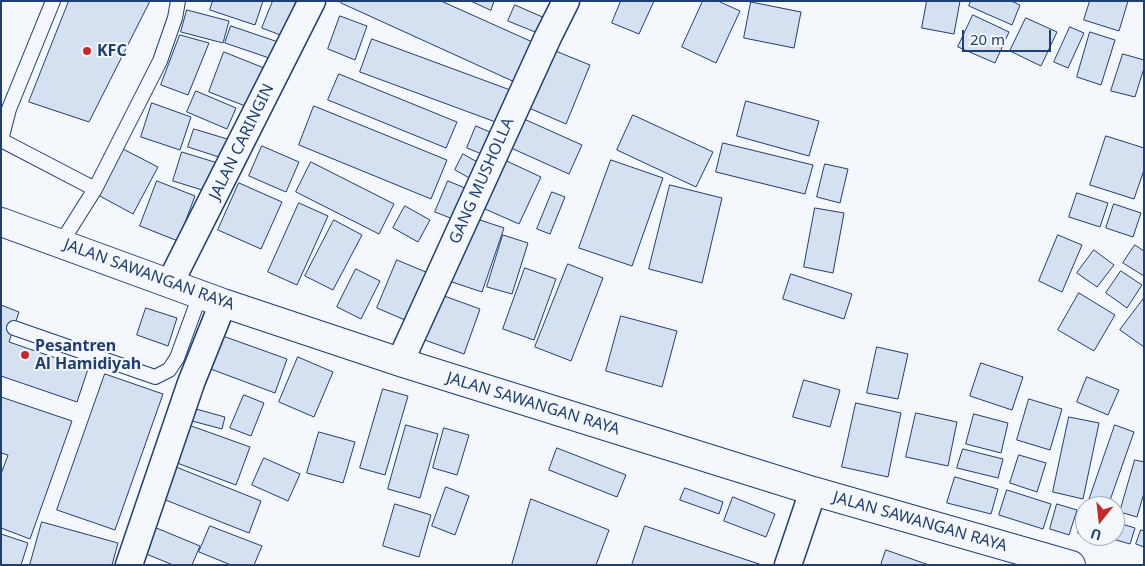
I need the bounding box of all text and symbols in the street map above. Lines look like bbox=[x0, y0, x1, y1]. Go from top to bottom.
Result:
scale bar bbox=[965, 20, 1054, 52]
text: 20 m bbox=[970, 29, 1005, 49]
place label: KFC bbox=[97, 41, 127, 61]
marker: KFC bbox=[81, 45, 93, 57]
street label: JALAN CARINGIN bbox=[206, 81, 278, 203]
street label: GANG MUSHOLLA bbox=[446, 115, 518, 247]
street label: JALAN SAWANGAN RAYA bbox=[61, 235, 237, 315]
place label: Pesantren Al Hamidiyah bbox=[35, 336, 141, 374]
marker: Pesantren Al Hamidiyah bbox=[19, 349, 31, 361]
street label: JALAN SAWANGAN RAYA bbox=[444, 368, 622, 440]
street label: JALAN SAWANGAN RAYA bbox=[831, 488, 1009, 556]
north arrow bbox=[1075, 496, 1125, 546]
text: U bbox=[1088, 524, 1104, 546]

